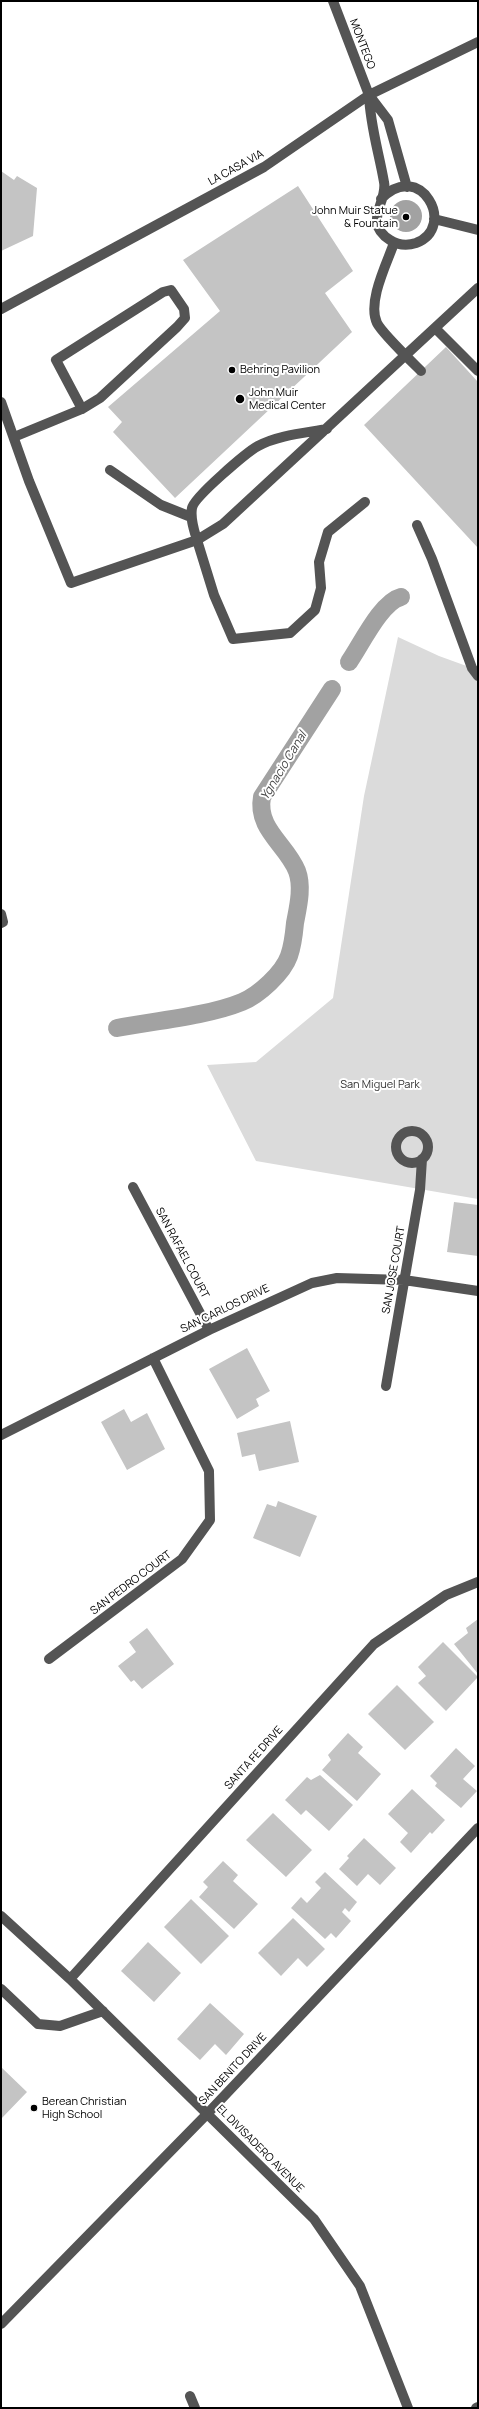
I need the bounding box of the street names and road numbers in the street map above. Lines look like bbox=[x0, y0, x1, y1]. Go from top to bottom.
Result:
street label: MONTEGO bbox=[346, 17, 378, 71]
street label: LA CASA VIA bbox=[206, 147, 266, 189]
street label: SAN RAFAEL COURT bbox=[152, 1205, 212, 1301]
street label: SAN JOSE COURT bbox=[380, 1225, 408, 1315]
street label: SAN CARLOS DRIVE bbox=[178, 1282, 272, 1336]
street label: SAN PEDRO COURT bbox=[88, 1548, 174, 1618]
street label: SANTA FE DRIVE bbox=[222, 1724, 286, 1792]
street label: SAN BENITO DRIVE bbox=[196, 2030, 270, 2108]
street label: EL DIVISADERO AVENUE bbox=[213, 2102, 307, 2196]

